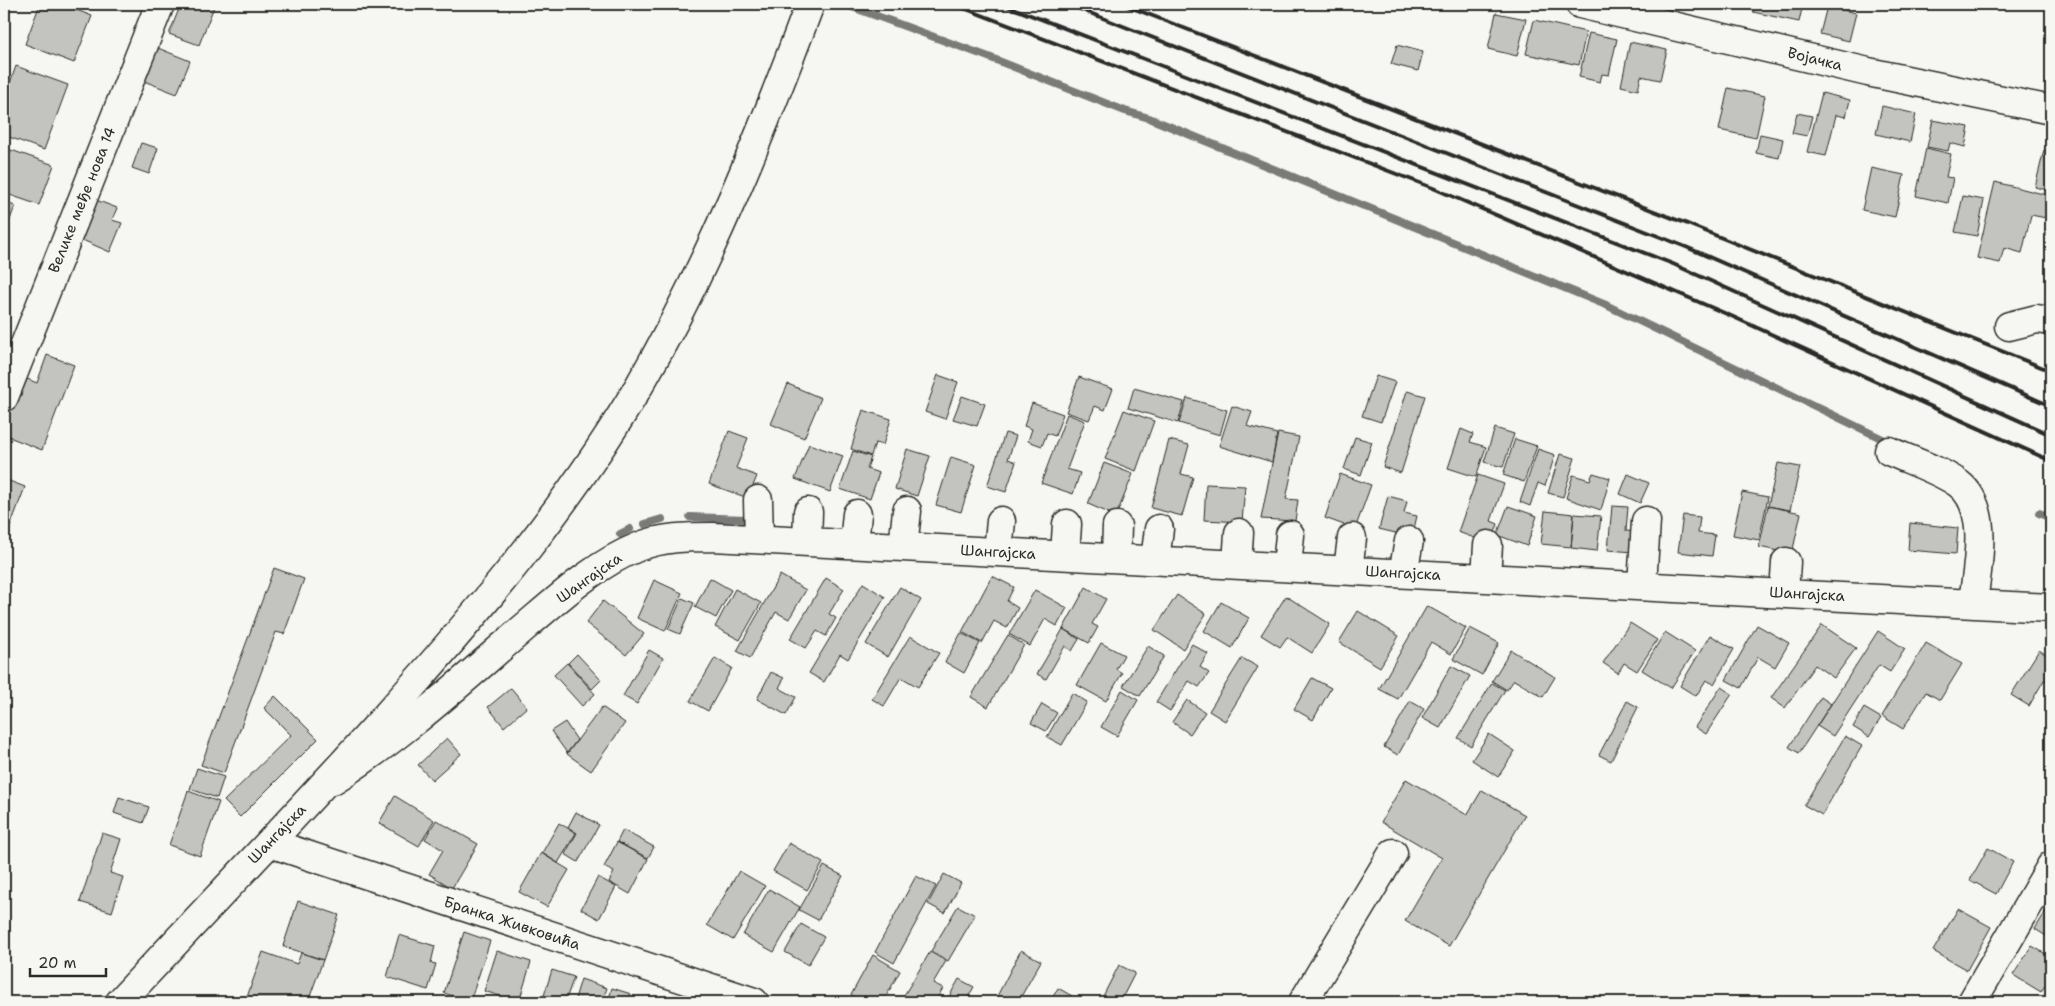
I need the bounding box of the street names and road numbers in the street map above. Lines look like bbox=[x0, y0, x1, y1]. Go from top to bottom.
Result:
street label: Војачка bbox=[1786, 43, 1845, 76]
street label: Велике међе нова 14 bbox=[44, 124, 120, 276]
street label: Шангајска bbox=[960, 540, 1037, 564]
street label: Шангајска bbox=[552, 548, 626, 608]
street label: Шангајска bbox=[1365, 561, 1442, 585]
street label: Шангајска bbox=[1769, 582, 1846, 606]
street label: Шангајска bbox=[244, 799, 311, 868]
street label: Бранка Живковића bbox=[441, 891, 583, 955]

